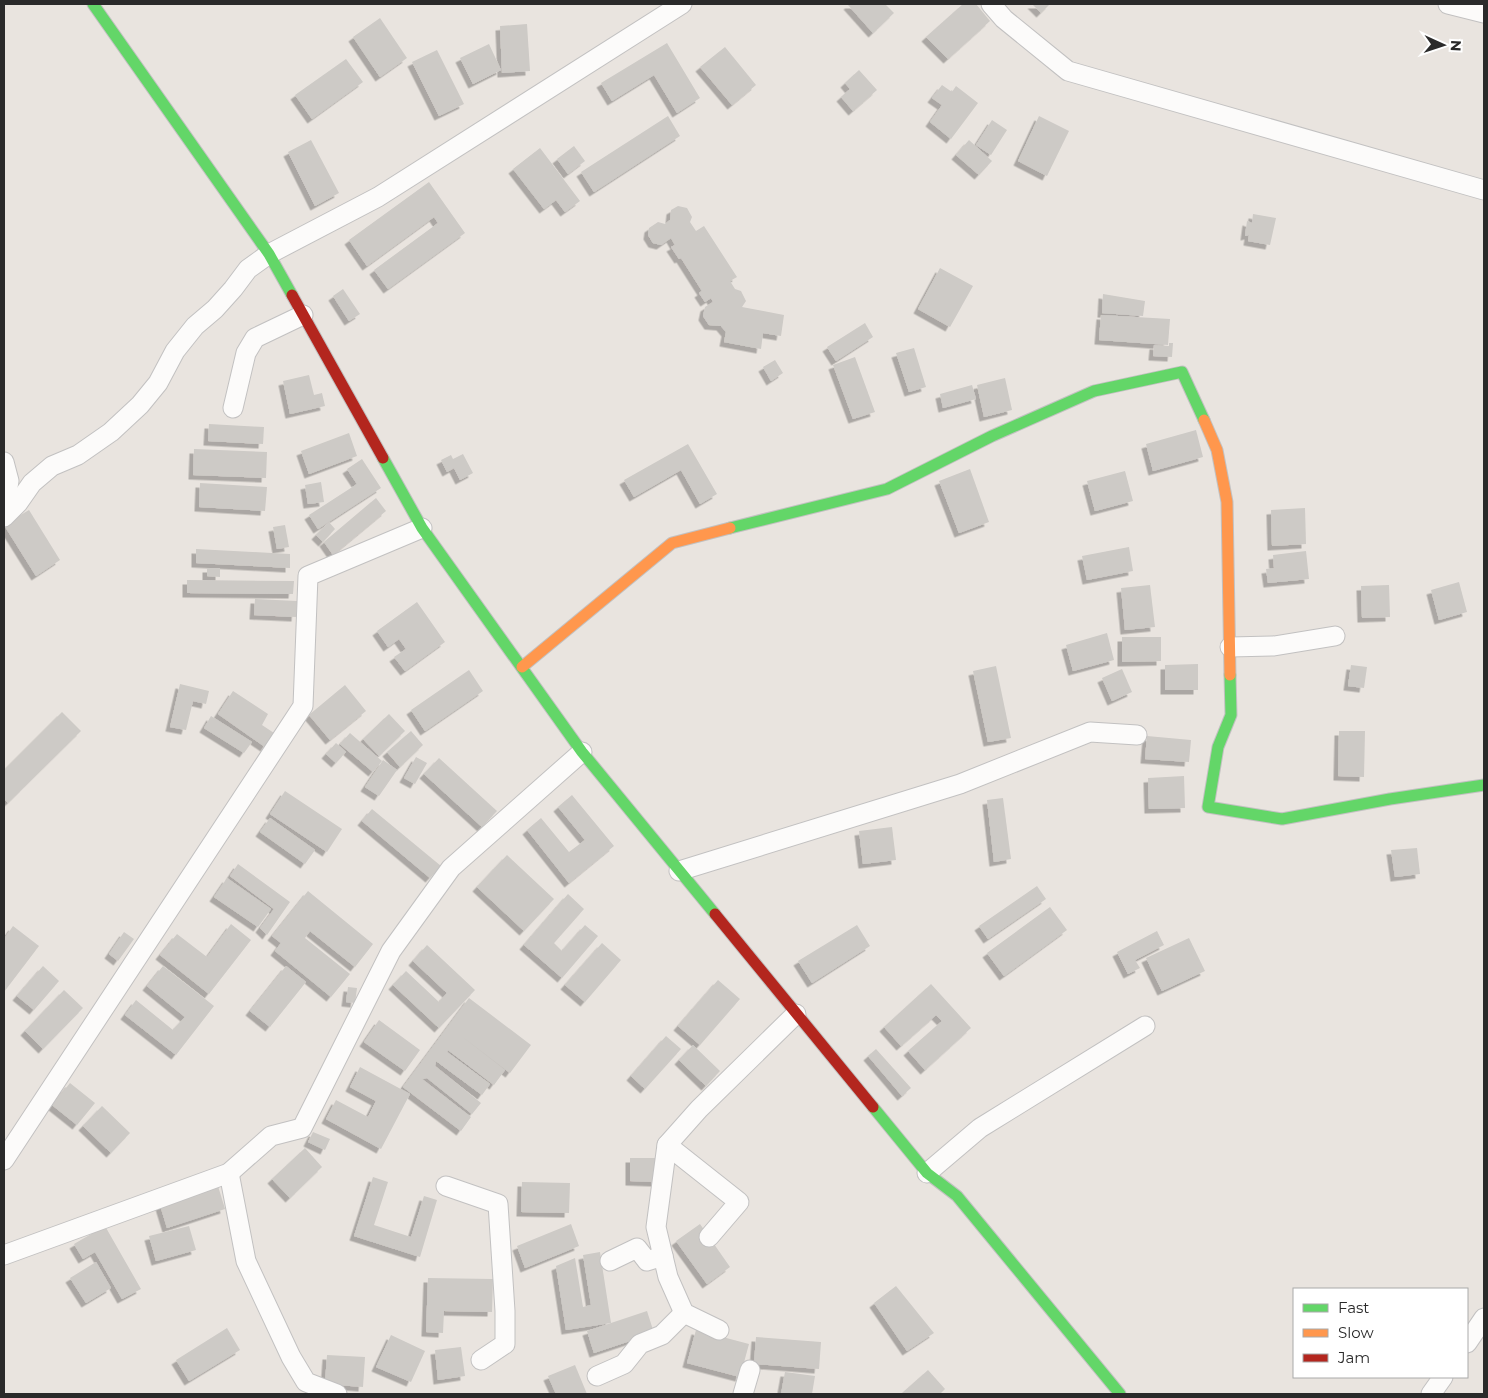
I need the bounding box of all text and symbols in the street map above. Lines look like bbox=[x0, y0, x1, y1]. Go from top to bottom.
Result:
north arrow bbox=[1418, 20, 1468, 70]
text: N bbox=[1447, 40, 1465, 52]
legend bbox=[1293, 1288, 1468, 1378]
text: Fast bbox=[1338, 1298, 1369, 1317]
text: Slow bbox=[1338, 1323, 1374, 1342]
text: Jam bbox=[1337, 1348, 1370, 1367]

